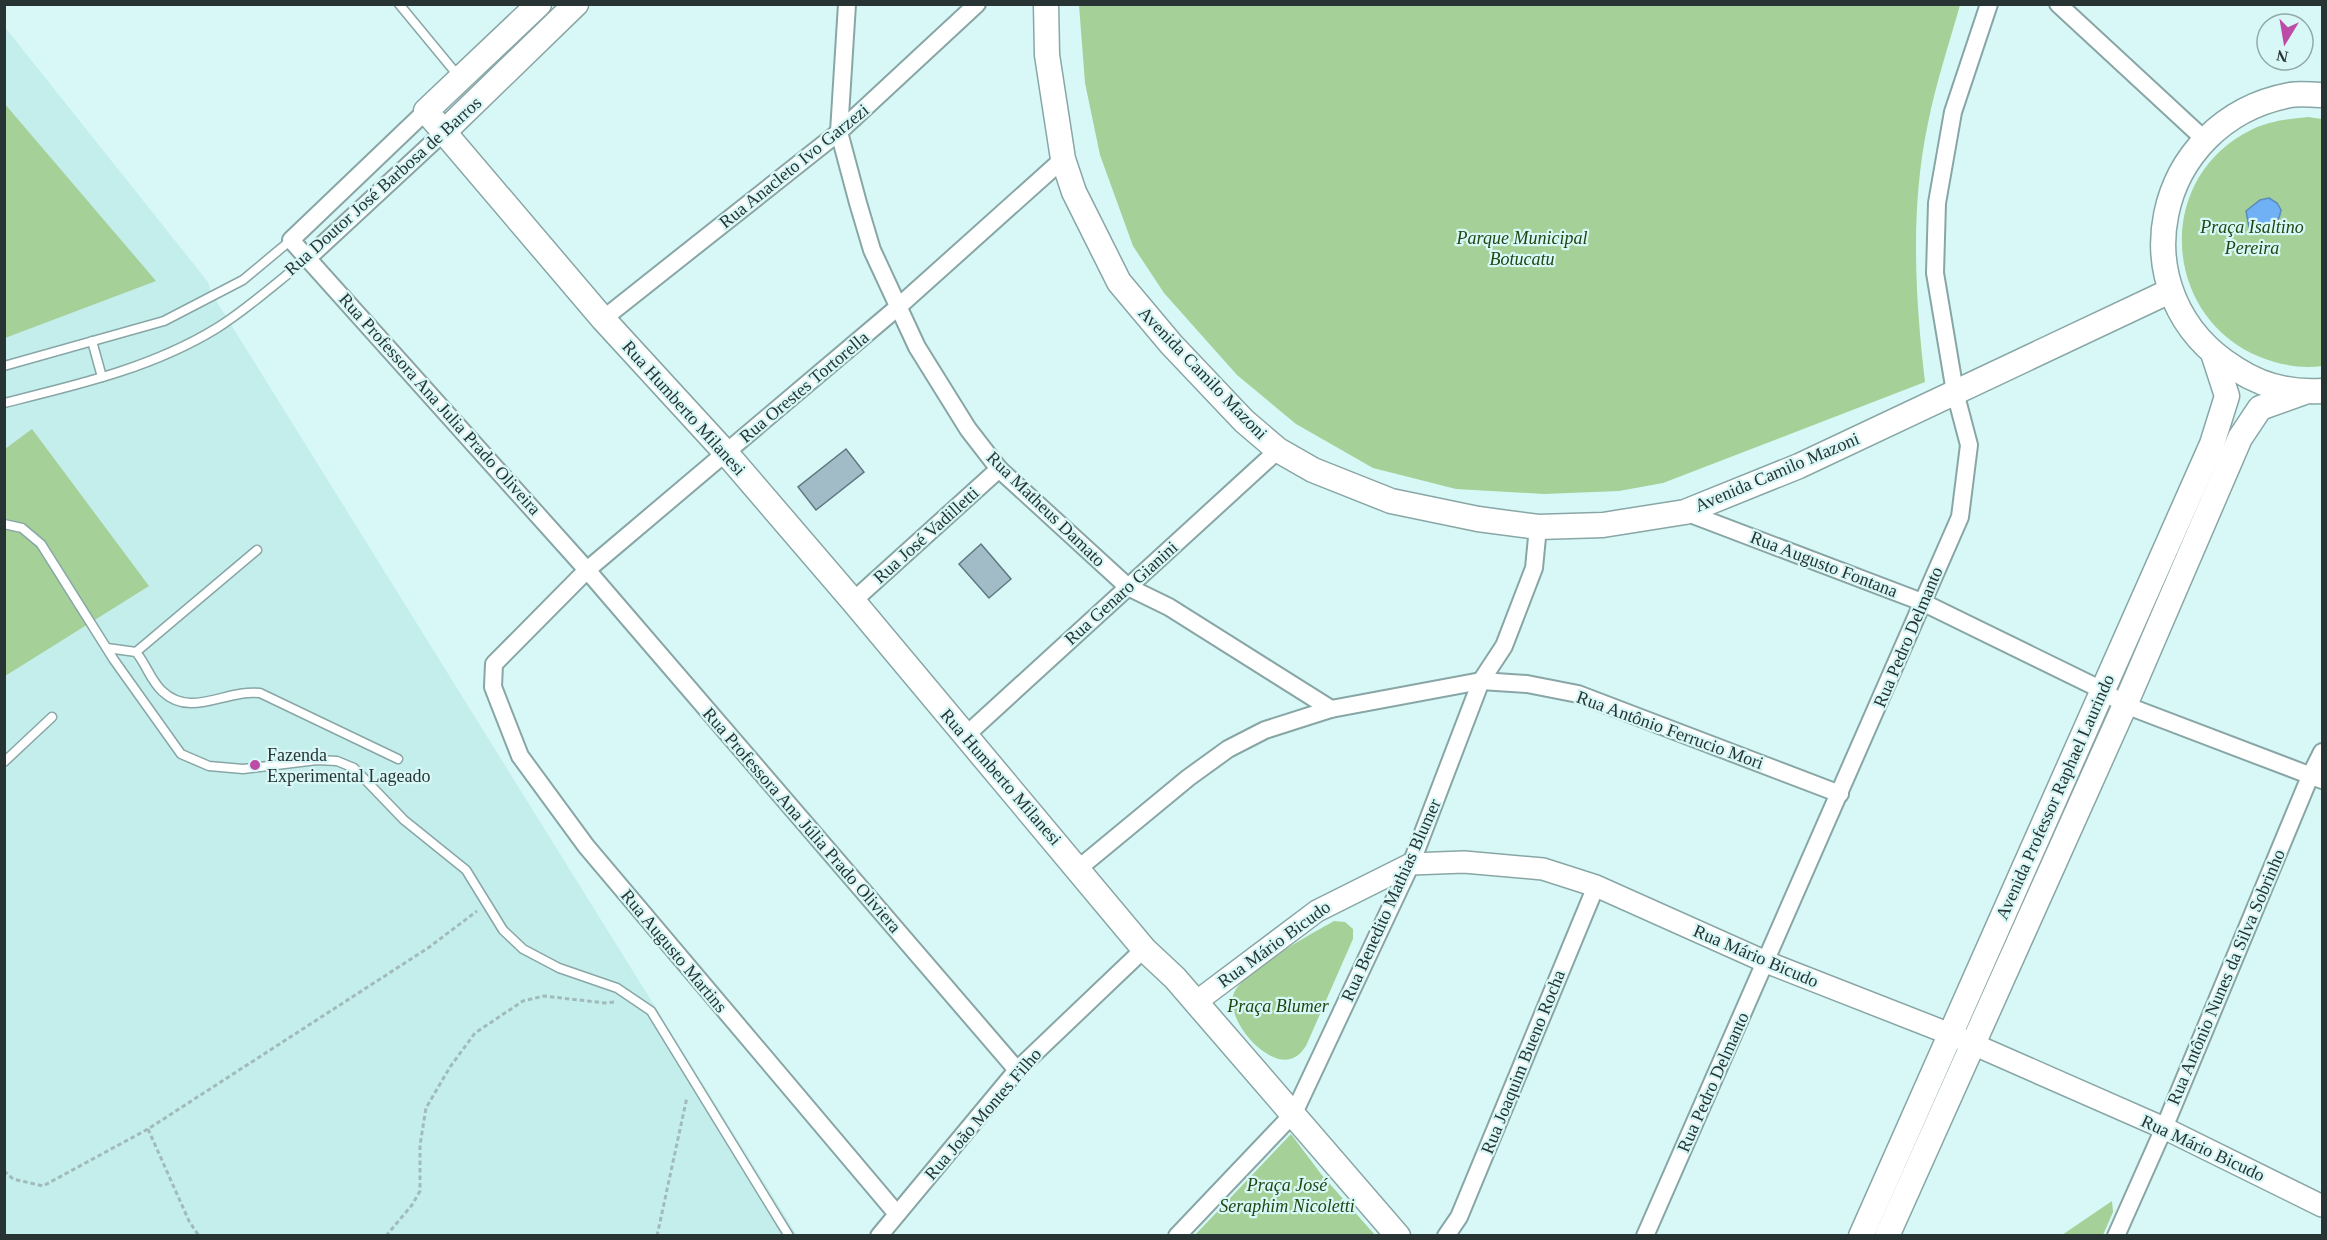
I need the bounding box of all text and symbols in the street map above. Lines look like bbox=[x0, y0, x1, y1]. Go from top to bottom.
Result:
north arrow bbox=[2255, 12, 2315, 72]
text: N bbox=[2275, 47, 2290, 66]
street label: Rua Doutor José Barbosa de Barros bbox=[281, 92, 485, 280]
street label: Rua Anacleto Ivo Garzezi bbox=[715, 100, 873, 232]
park label: Praça Isaltino Pereira bbox=[2199, 217, 2304, 258]
park label: Parque Municipal Botucatu bbox=[1456, 228, 1587, 269]
street label: Rua Professora Ana Julia Prado Oliveira bbox=[335, 289, 545, 519]
street label: Avenida Camilo Mazoni bbox=[1134, 303, 1272, 443]
street label: Rua Orestes Tortorella bbox=[735, 327, 873, 447]
street label: Rua Humberto Milanesi bbox=[618, 337, 750, 479]
street label: Avenida Camilo Mazoni bbox=[1692, 428, 1862, 516]
street label: Rua Matheus Damato bbox=[983, 447, 1109, 571]
street label: Rua José Vadilletti bbox=[869, 483, 983, 587]
street label: Rua Augusto Fontana bbox=[1748, 527, 1900, 601]
street label: Rua Genaro Gianini bbox=[1060, 537, 1182, 649]
street label: Rua Pedro Delmanto bbox=[1869, 564, 1947, 710]
street label: Avenida Professor Raphael Laurindo bbox=[1992, 671, 2118, 923]
street label: Rua Antônio Ferrucio Mori bbox=[1574, 687, 1766, 773]
street label: Rua Professora Ana Júlia Prado Oliviera bbox=[699, 703, 905, 937]
street label: Rua Humberto Milanesi bbox=[936, 705, 1066, 849]
place label: Fazenda Experimental Lageado bbox=[267, 745, 430, 786]
marker: Fazenda Experimental Lageado bbox=[248, 758, 262, 772]
street label: Rua Benedito Mathias Blumer bbox=[1337, 796, 1445, 1004]
street label: Rua Antônio Nunes da Silva Sobrinho bbox=[2163, 846, 2289, 1108]
street label: Rua Augusto Martins bbox=[617, 886, 731, 1016]
street label: Rua Mário Bicudo bbox=[1214, 897, 1334, 991]
street label: Rua Mário Bicudo bbox=[1690, 921, 1822, 991]
street label: Rua Joaquim Bueno Rocha bbox=[1477, 967, 1569, 1157]
park label: Praça Blumer bbox=[1226, 996, 1330, 1016]
street label: Rua Pedro Delmanto bbox=[1673, 1009, 1753, 1155]
street label: Rua João Montes Filho bbox=[921, 1044, 1045, 1184]
street label: Rua Mário Bicudo bbox=[2138, 1111, 2268, 1185]
park label: Praça José Seraphim Nicoletti bbox=[1219, 1175, 1355, 1216]

